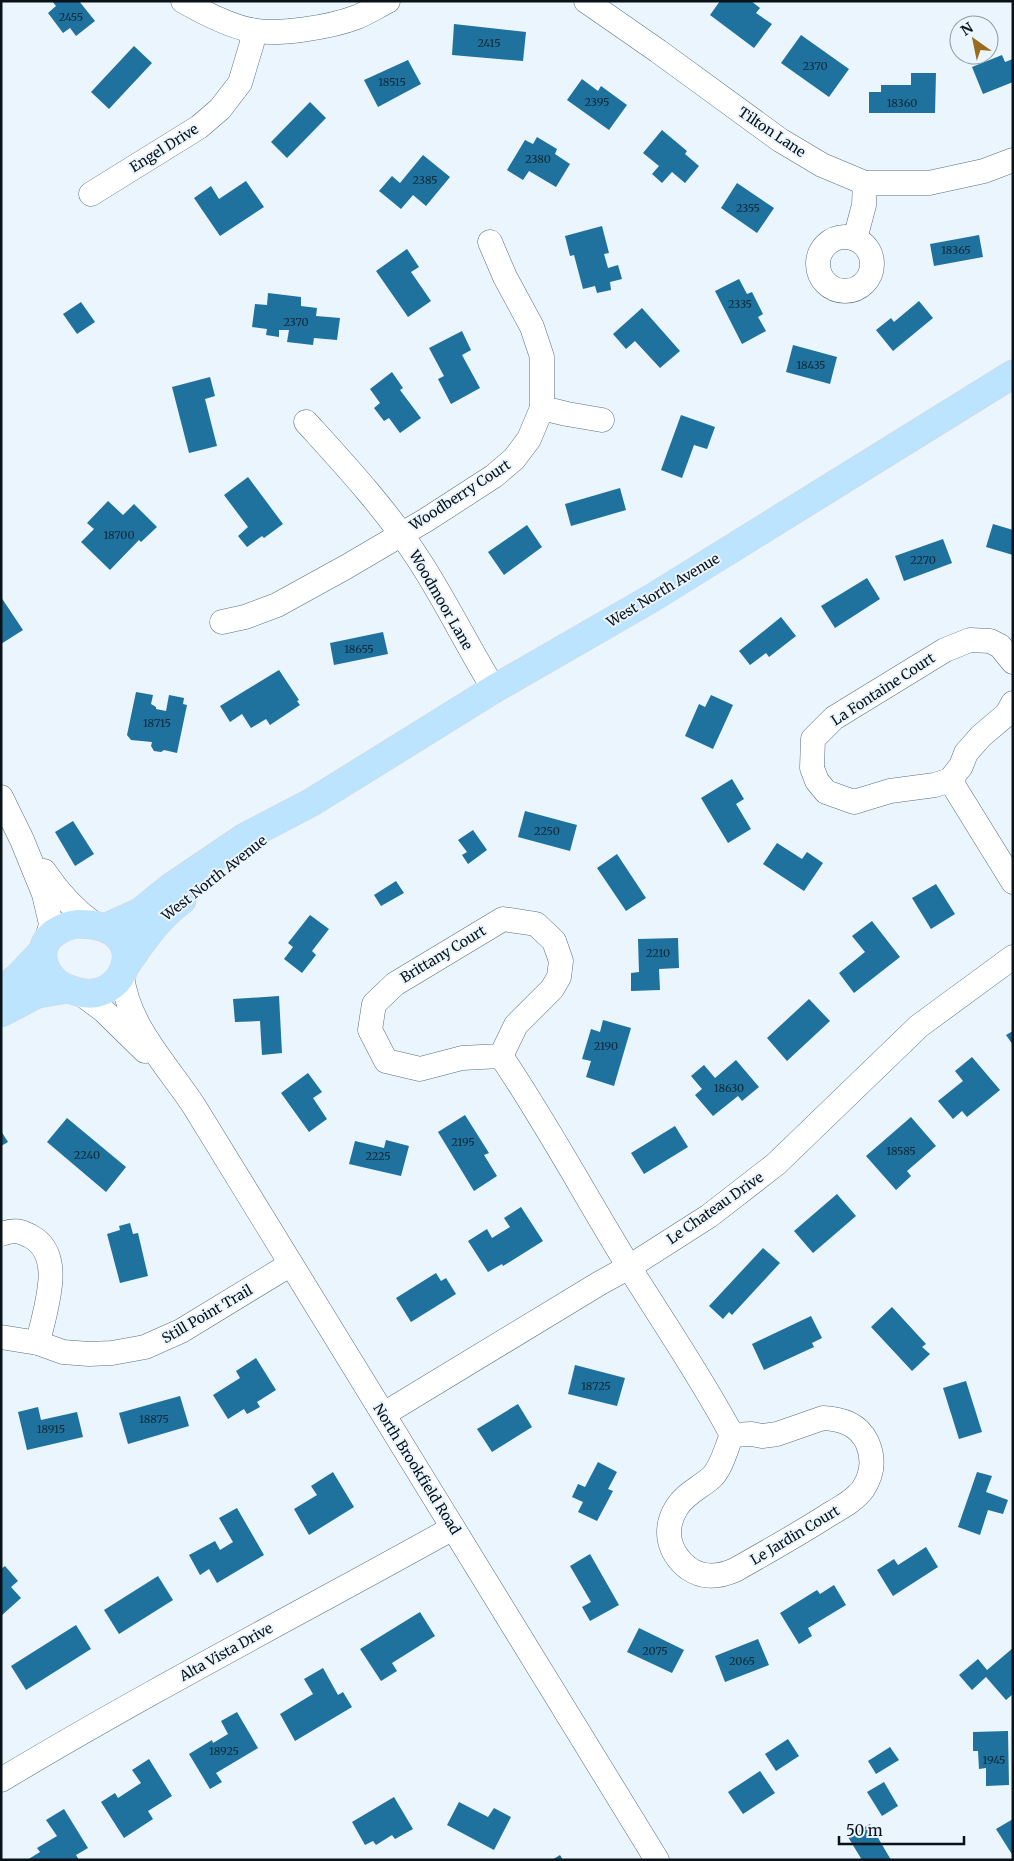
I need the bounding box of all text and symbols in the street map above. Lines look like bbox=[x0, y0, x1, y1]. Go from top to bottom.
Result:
house number: 2455 bbox=[59, 10, 83, 24]
north arrow bbox=[949, 15, 999, 65]
text: N bbox=[957, 19, 976, 40]
house number: 2415 bbox=[477, 36, 501, 50]
house number: 2370 bbox=[802, 59, 828, 73]
house number: 18515 bbox=[378, 75, 406, 89]
house number: 2395 bbox=[585, 95, 609, 109]
house number: 18360 bbox=[887, 96, 917, 110]
street label: Tilton Lane bbox=[735, 103, 809, 161]
street label: Engel Drive bbox=[126, 120, 202, 176]
house number: 2380 bbox=[525, 152, 551, 166]
house number: 2385 bbox=[413, 173, 437, 187]
house number: 2355 bbox=[736, 201, 760, 215]
house number: 18365 bbox=[941, 243, 971, 257]
house number: 2335 bbox=[728, 297, 752, 311]
house number: 2370 bbox=[283, 315, 309, 329]
house number: 18435 bbox=[796, 358, 826, 372]
street label: Woodberry Court bbox=[405, 455, 514, 535]
house number: 18700 bbox=[103, 528, 135, 542]
street label: Woodmoor Lane bbox=[405, 546, 477, 653]
street label: West North Avenue bbox=[602, 549, 723, 631]
house number: 2270 bbox=[910, 553, 936, 567]
house number: 18655 bbox=[344, 642, 374, 656]
street label: La Fontaine Court bbox=[828, 648, 939, 729]
house number: 18715 bbox=[143, 716, 171, 730]
house number: 2250 bbox=[534, 824, 560, 838]
street label: West North Avenue bbox=[157, 831, 270, 925]
street label: Brittany Court bbox=[397, 921, 489, 987]
house number: 2210 bbox=[646, 946, 670, 960]
house number: 2190 bbox=[594, 1039, 618, 1053]
house number: 18630 bbox=[714, 1081, 744, 1095]
house number: 2195 bbox=[451, 1135, 475, 1149]
house number: 18585 bbox=[886, 1144, 916, 1158]
house number: 2240 bbox=[74, 1148, 100, 1162]
house number: 2225 bbox=[365, 1149, 391, 1163]
street label: Le Chateau Drive bbox=[663, 1168, 767, 1248]
street label: Still Point Trail bbox=[158, 1280, 256, 1347]
house number: 18725 bbox=[581, 1379, 611, 1393]
street label: North Brookfield Road bbox=[369, 1400, 465, 1538]
house number: 18875 bbox=[139, 1412, 169, 1426]
house number: 18915 bbox=[37, 1422, 65, 1436]
street label: Le Jardin Court bbox=[747, 1501, 843, 1569]
street label: Alta Vista Drive bbox=[175, 1619, 276, 1686]
house number: 2075 bbox=[642, 1644, 668, 1658]
house number: 2065 bbox=[729, 1654, 755, 1668]
house number: 18925 bbox=[209, 1744, 239, 1758]
house number: 1945 bbox=[982, 1753, 1006, 1767]
scale bar bbox=[839, 1814, 964, 1846]
text: 50 m bbox=[846, 1821, 883, 1840]

